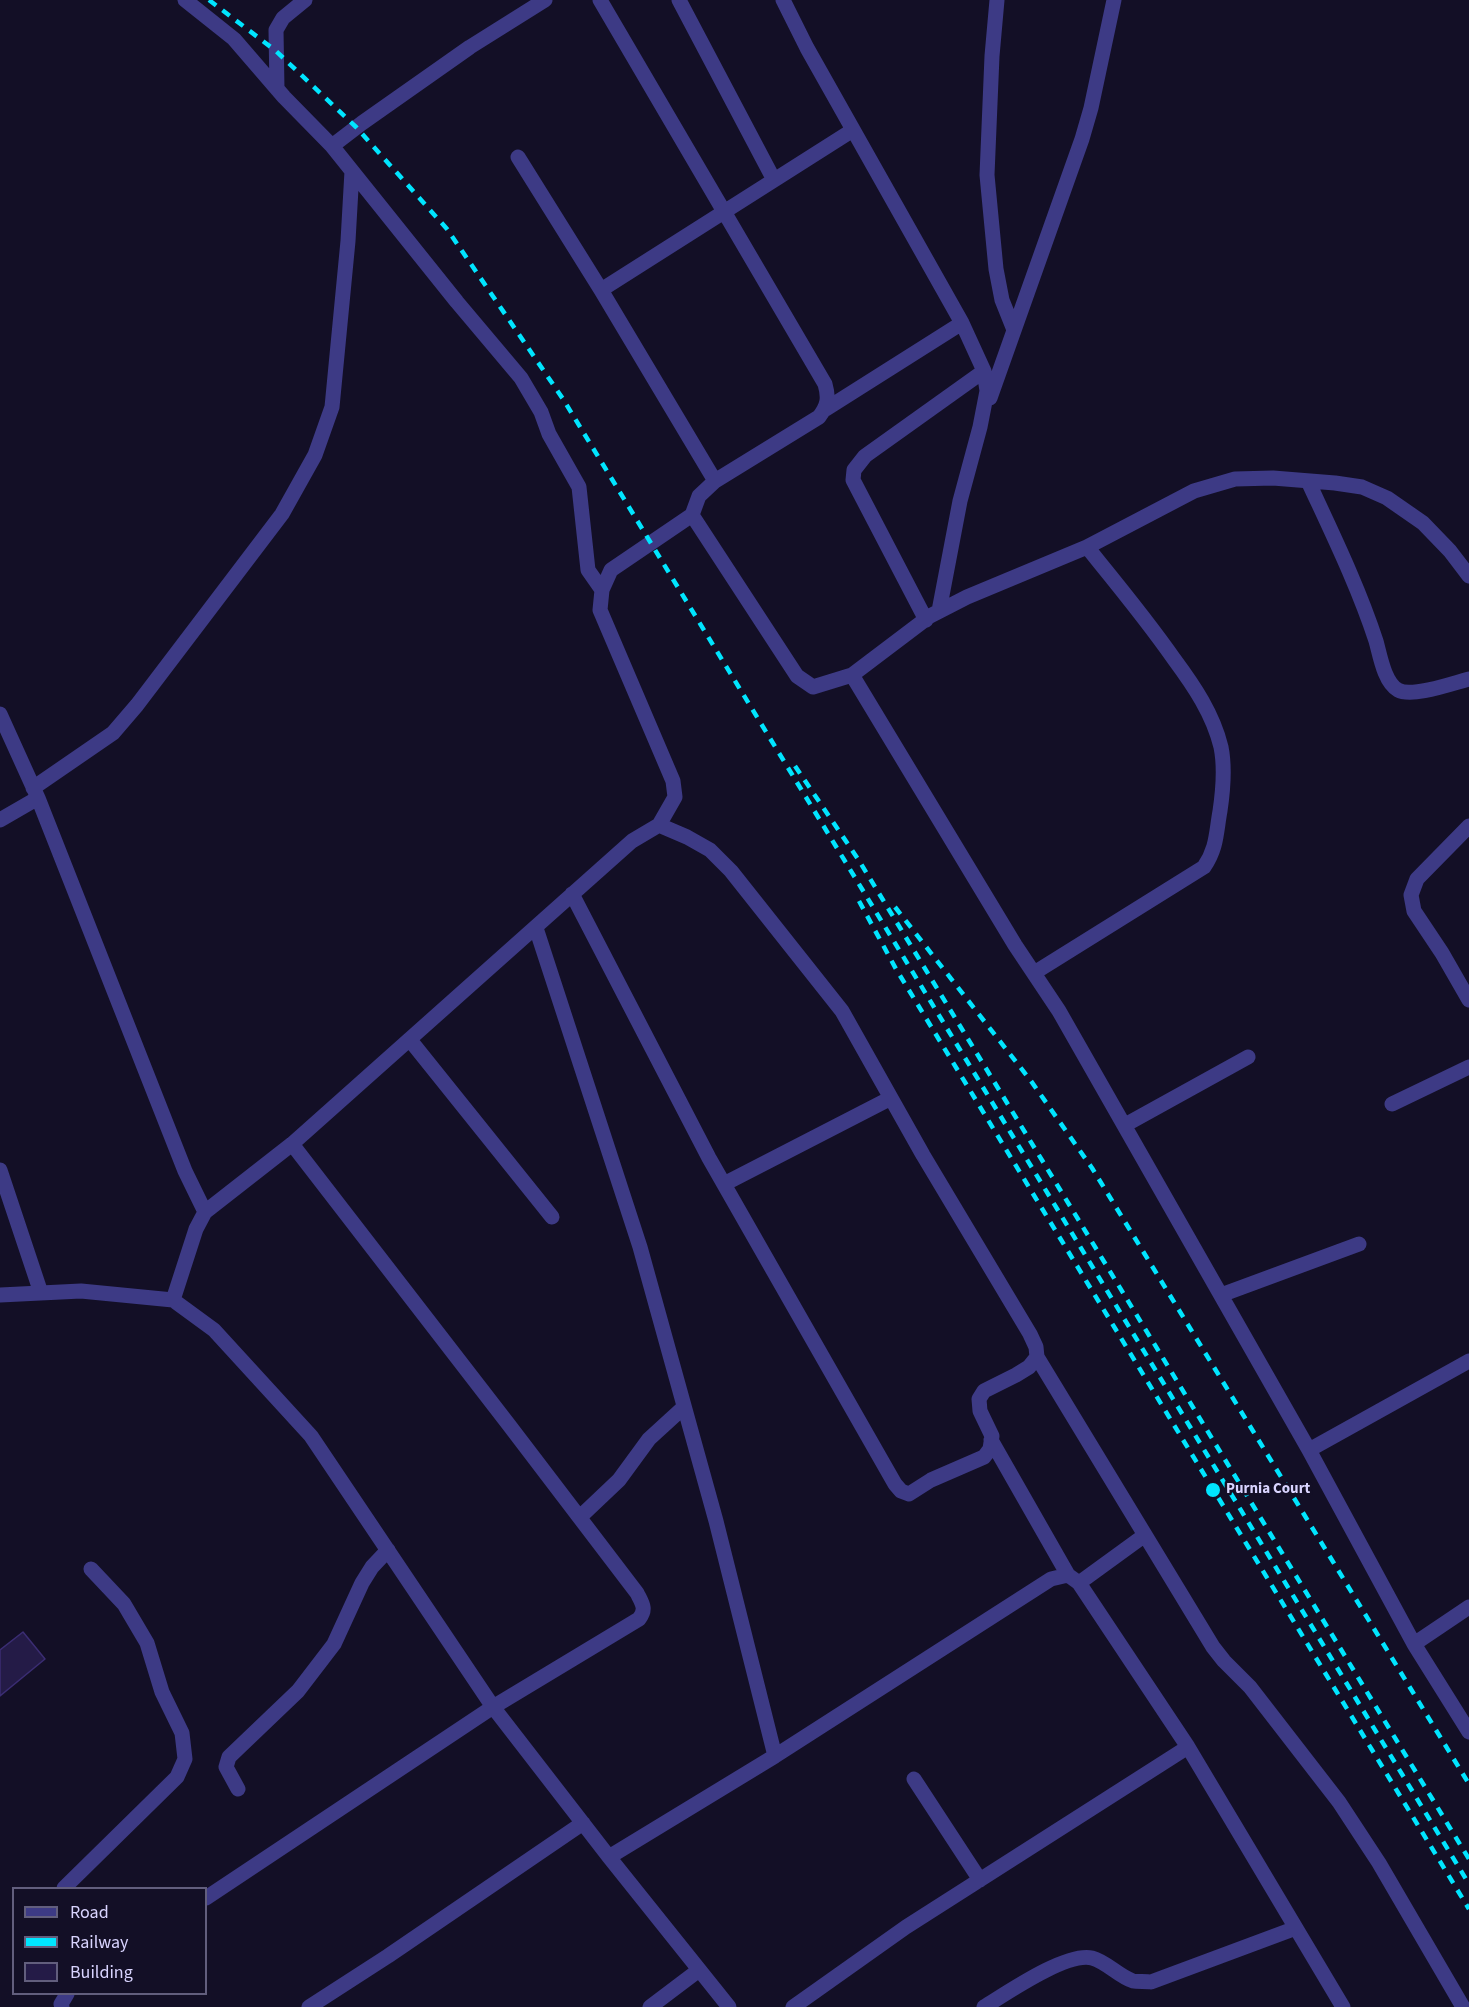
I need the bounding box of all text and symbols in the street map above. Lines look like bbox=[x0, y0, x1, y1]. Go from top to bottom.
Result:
marker: Purnia Court bbox=[1204, 1481, 1222, 1499]
place label: Purnia Court bbox=[1226, 1481, 1310, 1499]
legend bbox=[12, 1887, 207, 1995]
text: Road bbox=[70, 1900, 109, 1925]
text: Railway bbox=[70, 1930, 129, 1955]
text: Building bbox=[70, 1960, 133, 1985]

